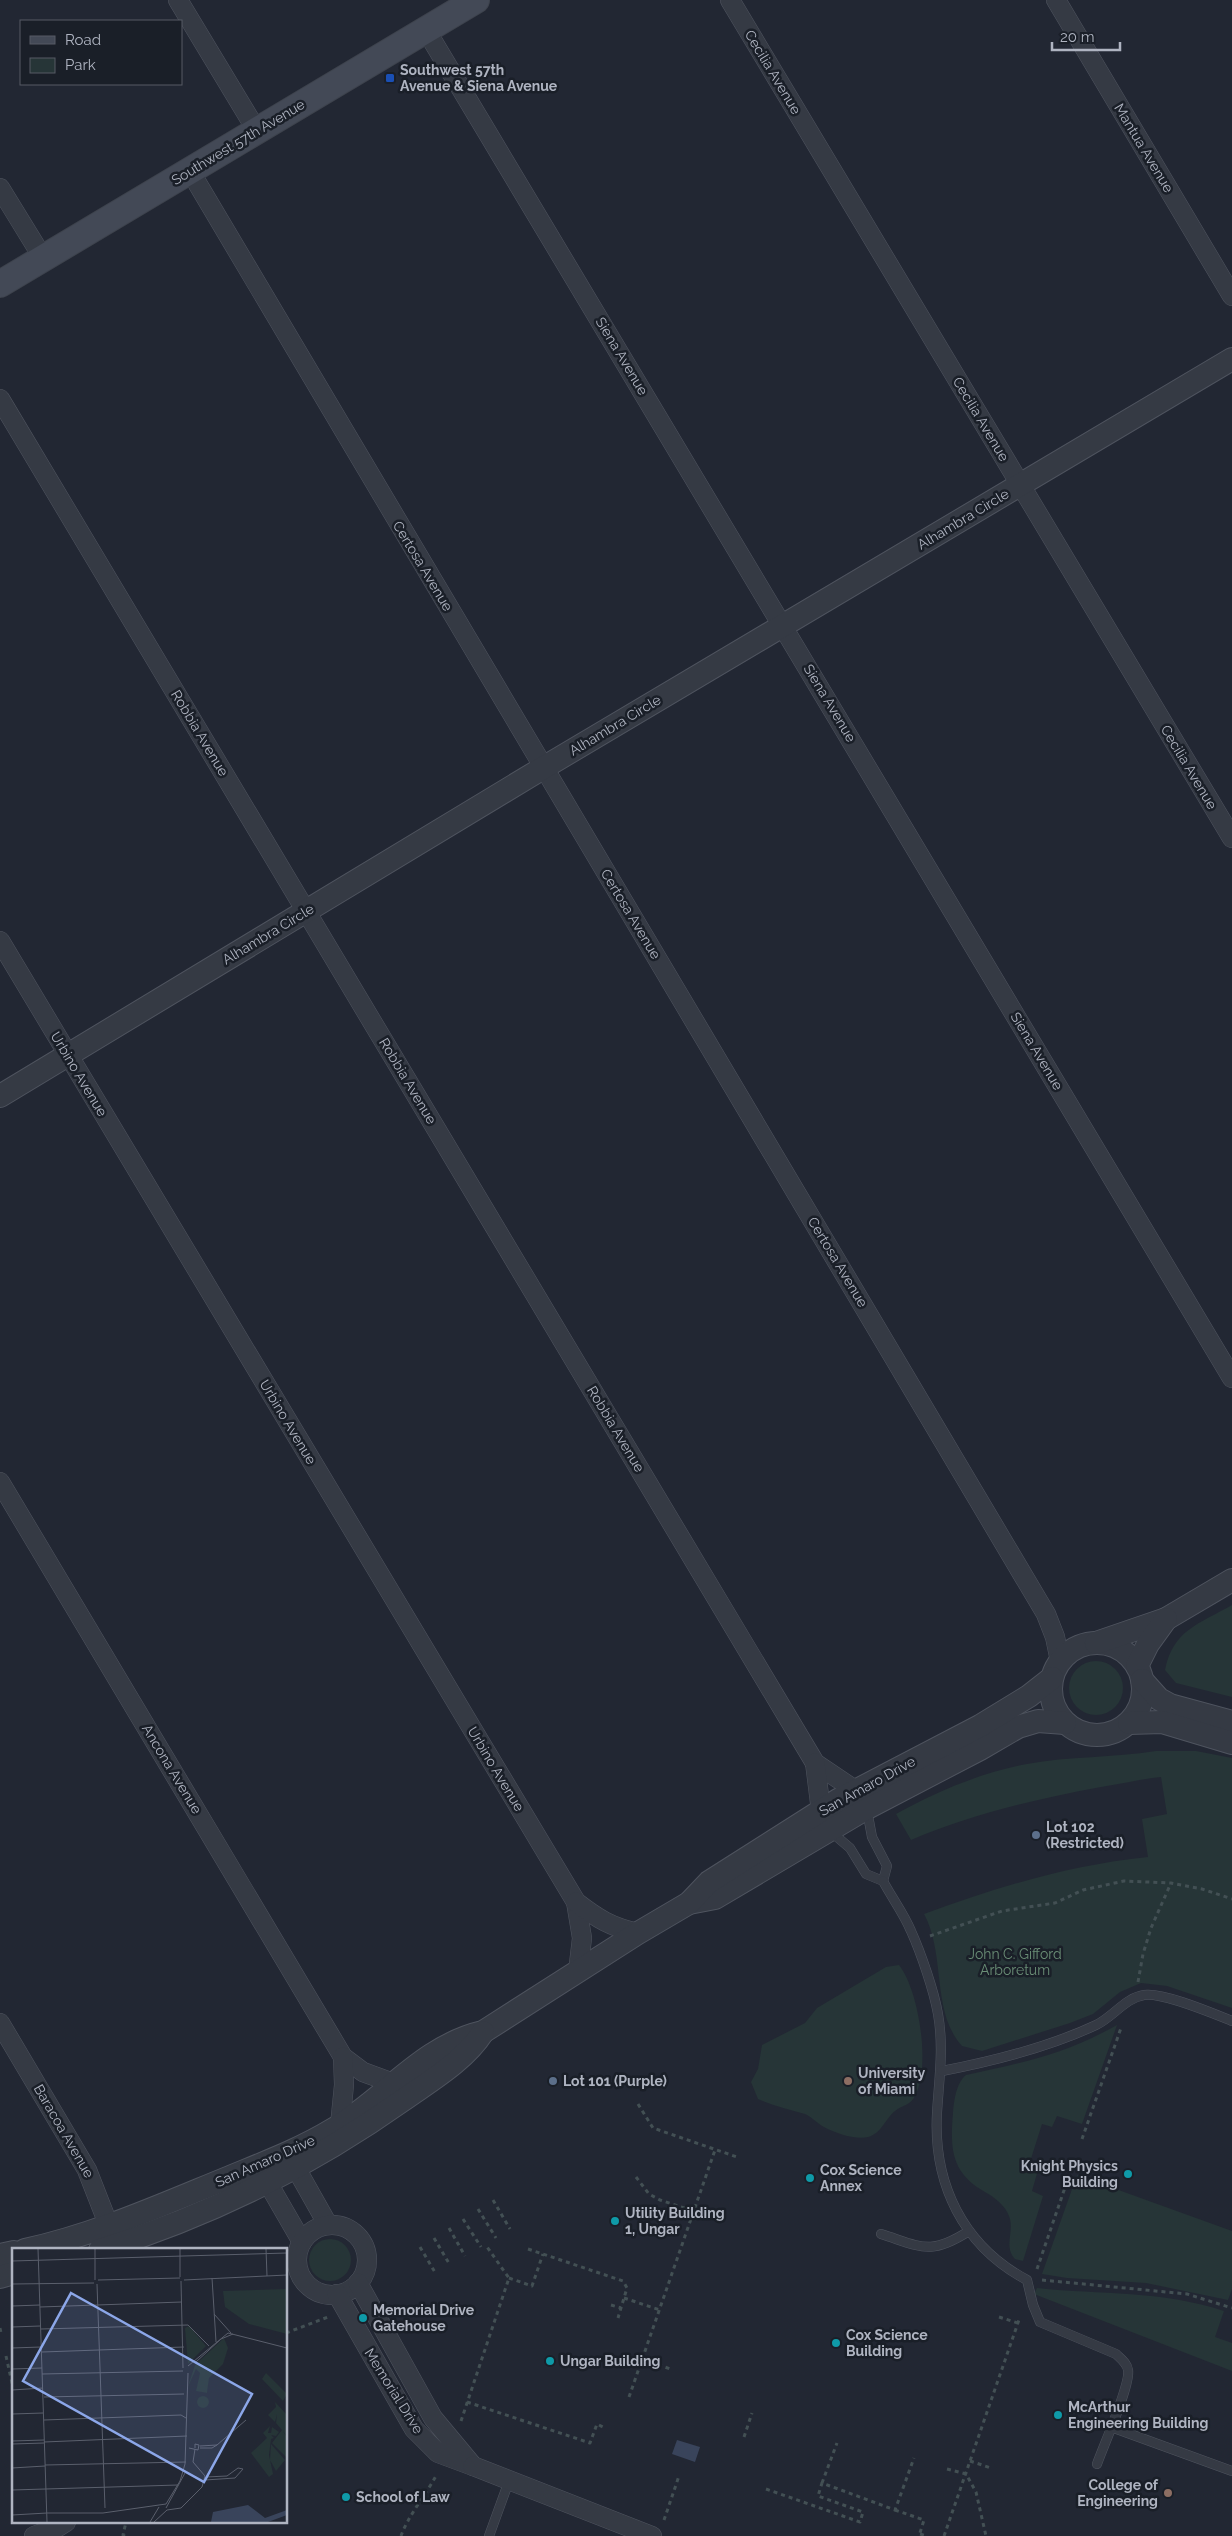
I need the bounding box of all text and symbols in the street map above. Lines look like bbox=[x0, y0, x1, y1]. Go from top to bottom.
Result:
legend bbox=[20, 20, 182, 85]
scale bar bbox=[1052, 20, 1120, 52]
street label: Cecilia Avenue bbox=[742, 27, 804, 117]
text: 20 m bbox=[1060, 28, 1095, 46]
text: Road bbox=[65, 31, 101, 49]
text: Park bbox=[65, 56, 96, 74]
place label: Southwest 57th Avenue & Siena Avenue bbox=[400, 62, 558, 94]
marker: Southwest 57th Avenue & Siena Avenue bbox=[384, 72, 396, 84]
street label: Southwest 57th Avenue bbox=[169, 96, 307, 188]
street label: Mantua Avenue bbox=[1111, 101, 1177, 195]
street label: Siena Avenue bbox=[593, 314, 651, 398]
street label: Cecilia Avenue bbox=[950, 374, 1012, 464]
street label: Alhambra Circle bbox=[914, 485, 1012, 553]
street label: Certosa Avenue bbox=[390, 518, 456, 614]
street label: Siena Avenue bbox=[801, 661, 859, 745]
street label: Robbia Avenue bbox=[168, 687, 232, 779]
street label: Alhambra Circle bbox=[566, 691, 664, 759]
street label: Cecilia Avenue bbox=[1158, 722, 1220, 812]
street label: Certosa Avenue bbox=[598, 866, 664, 962]
street label: Alhambra Circle bbox=[219, 900, 317, 968]
street label: Siena Avenue bbox=[1008, 1009, 1066, 1093]
street label: Urbino Avenue bbox=[47, 1029, 111, 1119]
street label: Robbia Avenue bbox=[376, 1035, 440, 1127]
street label: Certosa Avenue bbox=[805, 1214, 871, 1310]
street label: Urbino Avenue bbox=[256, 1377, 320, 1467]
street label: Robbia Avenue bbox=[584, 1383, 648, 1475]
street label: Ancona Avenue bbox=[139, 1721, 205, 1817]
street label: Urbino Avenue bbox=[464, 1724, 528, 1814]
street label: San Amaro Drive bbox=[816, 1753, 918, 1819]
place label: Lot 102 (Restricted) bbox=[1046, 1819, 1124, 1851]
marker: Lot 102 (Restricted) bbox=[1030, 1829, 1042, 1841]
park label: John C. Gifford Arboretum bbox=[968, 1946, 1062, 1978]
place label: University of Miami bbox=[858, 2065, 925, 2097]
place label: Lot 101 (Purple) bbox=[563, 2073, 667, 2089]
marker: Lot 101 (Purple) bbox=[547, 2075, 559, 2087]
marker: University of Miami bbox=[842, 2075, 854, 2087]
street label: Baracoa Avenue bbox=[31, 2081, 97, 2181]
street label: San Amaro Drive bbox=[213, 2132, 317, 2190]
place label: Knight Physics Building bbox=[1021, 2158, 1118, 2190]
place label: Cox Science Annex bbox=[820, 2162, 902, 2194]
marker: Knight Physics Building bbox=[1122, 2168, 1134, 2180]
marker: Cox Science Annex bbox=[804, 2172, 816, 2184]
place label: Utility Building 1, Ungar bbox=[625, 2205, 725, 2237]
marker: Utility Building 1, Ungar bbox=[609, 2215, 621, 2227]
inset map bbox=[12, 2248, 288, 2524]
place label: Memorial Drive Gatehouse bbox=[373, 2302, 475, 2334]
marker: Memorial Drive Gatehouse bbox=[357, 2312, 369, 2324]
place label: Cox Science Building bbox=[846, 2327, 928, 2359]
marker: Cox Science Building bbox=[830, 2337, 842, 2349]
street label: Memorial Drive bbox=[361, 2345, 427, 2437]
place label: Ungar Building bbox=[560, 2353, 660, 2369]
marker: Ungar Building bbox=[544, 2355, 556, 2367]
place label: McArthur Engineering Building bbox=[1068, 2399, 1208, 2431]
marker: McArthur Engineering Building bbox=[1052, 2409, 1064, 2421]
place label: College of Engineering bbox=[1077, 2477, 1159, 2509]
marker: College of Engineering bbox=[1162, 2487, 1174, 2499]
place label: School of Law bbox=[356, 2489, 450, 2505]
marker: School of Law bbox=[340, 2491, 352, 2503]

